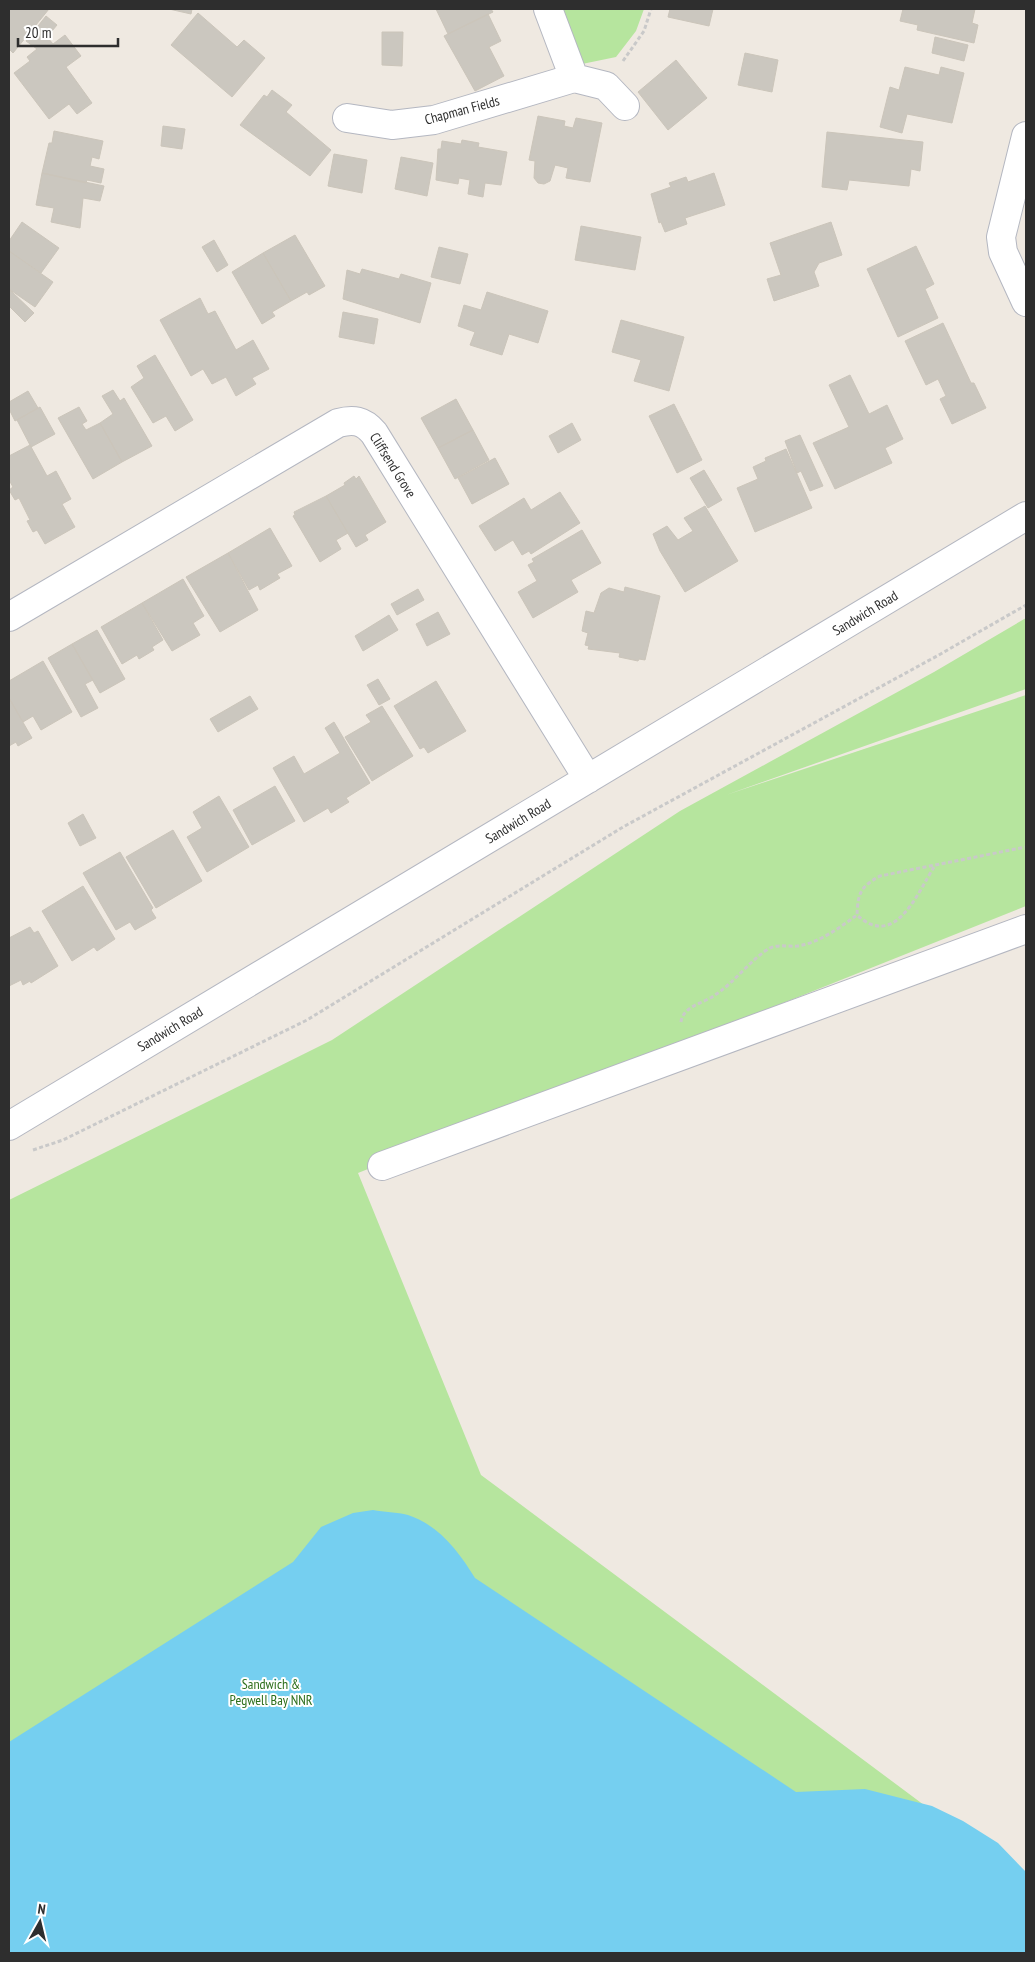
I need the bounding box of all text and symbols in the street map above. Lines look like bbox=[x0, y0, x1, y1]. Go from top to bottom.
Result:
scale bar bbox=[18, 15, 118, 47]
text: 20 m bbox=[25, 23, 51, 42]
street label: Chapman Fields bbox=[423, 91, 502, 129]
street label: Cliffsend Grove bbox=[366, 429, 420, 501]
street label: Sandwich Road bbox=[829, 586, 901, 640]
street label: Sandwich Road bbox=[482, 794, 554, 848]
street label: Sandwich Road bbox=[134, 1002, 206, 1056]
park label: Sandwich & Pegwell Bay NNR bbox=[230, 1675, 313, 1709]
north arrow bbox=[15, 1897, 65, 1947]
text: N bbox=[37, 1900, 47, 1919]

